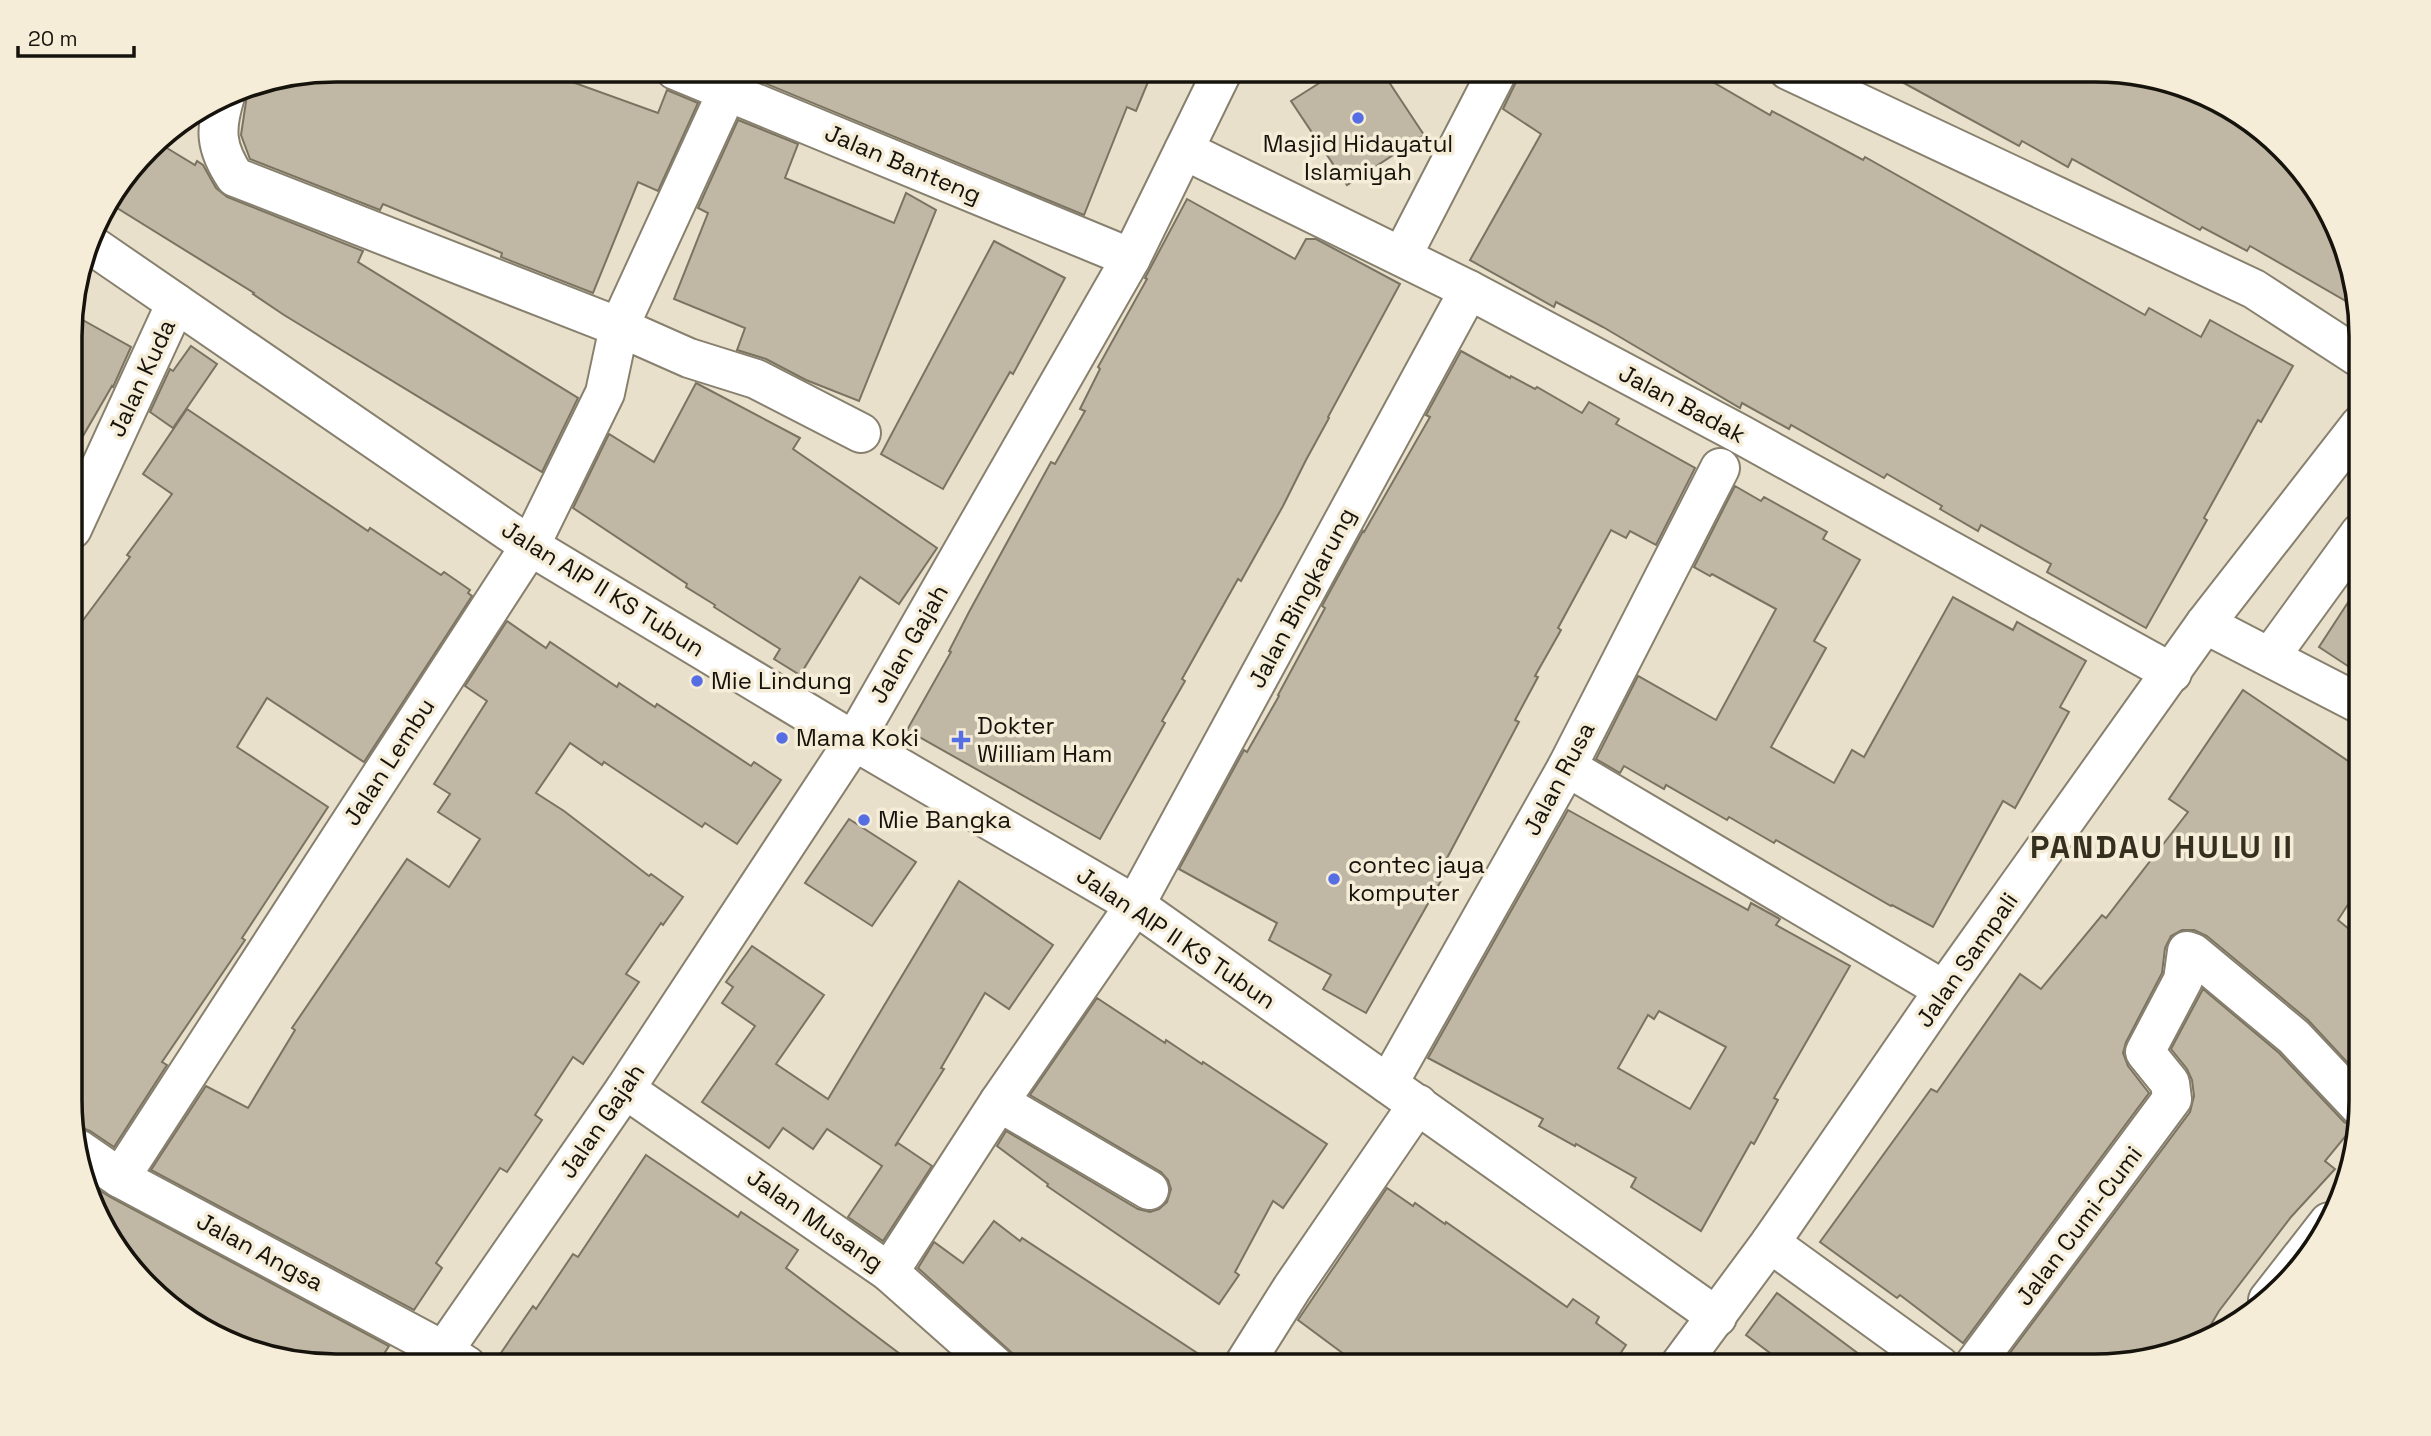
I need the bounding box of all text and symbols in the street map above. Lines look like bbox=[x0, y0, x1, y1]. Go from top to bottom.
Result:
scale bar bbox=[18, 14, 133, 58]
text: 20 m bbox=[28, 25, 78, 52]
marker: Masjid Hidayatul Islamiyah bbox=[1350, 110, 1366, 126]
street label: Jalan Banteng bbox=[820, 117, 986, 210]
place label: Masjid Hidayatul Islamiyah bbox=[1263, 128, 1453, 187]
street label: Jalan Kuda bbox=[101, 314, 182, 442]
street label: Jalan Badak bbox=[1613, 357, 1751, 450]
street label: Jalan Bingkarung bbox=[1241, 502, 1362, 693]
street label: Jalan AIP II KS Tubun bbox=[496, 514, 711, 664]
street label: Jalan Gajah bbox=[862, 579, 955, 709]
place label: Mie Lindung bbox=[711, 665, 852, 696]
marker: Mie Lindung bbox=[689, 673, 705, 689]
street label: Jalan Lembu bbox=[336, 692, 441, 831]
place label: Dokter William Ham bbox=[977, 710, 1112, 769]
street label: Jalan Rusa bbox=[1516, 716, 1601, 841]
place label: Mama Koki bbox=[796, 722, 919, 753]
marker: Mama Koki bbox=[774, 730, 790, 746]
marker: Dokter William Ham bbox=[951, 730, 971, 750]
place label: Mie Bangka bbox=[878, 804, 1011, 835]
marker: Mie Bangka bbox=[856, 812, 872, 828]
district label: PANDAU HULU II bbox=[2030, 827, 2294, 867]
place label: contec jaya komputer bbox=[1348, 849, 1485, 908]
street label: Jalan AIP II KS Tubun bbox=[1071, 859, 1282, 1016]
marker: contec jaya komputer bbox=[1326, 871, 1342, 887]
street label: Jalan Sampali bbox=[1909, 886, 2025, 1033]
street label: Jalan Gajah bbox=[552, 1057, 651, 1184]
street label: Jalan Cumi-Cumi bbox=[2008, 1140, 2149, 1312]
street label: Jalan Musang bbox=[741, 1161, 890, 1278]
street label: Jalan Angsa bbox=[191, 1205, 329, 1298]

